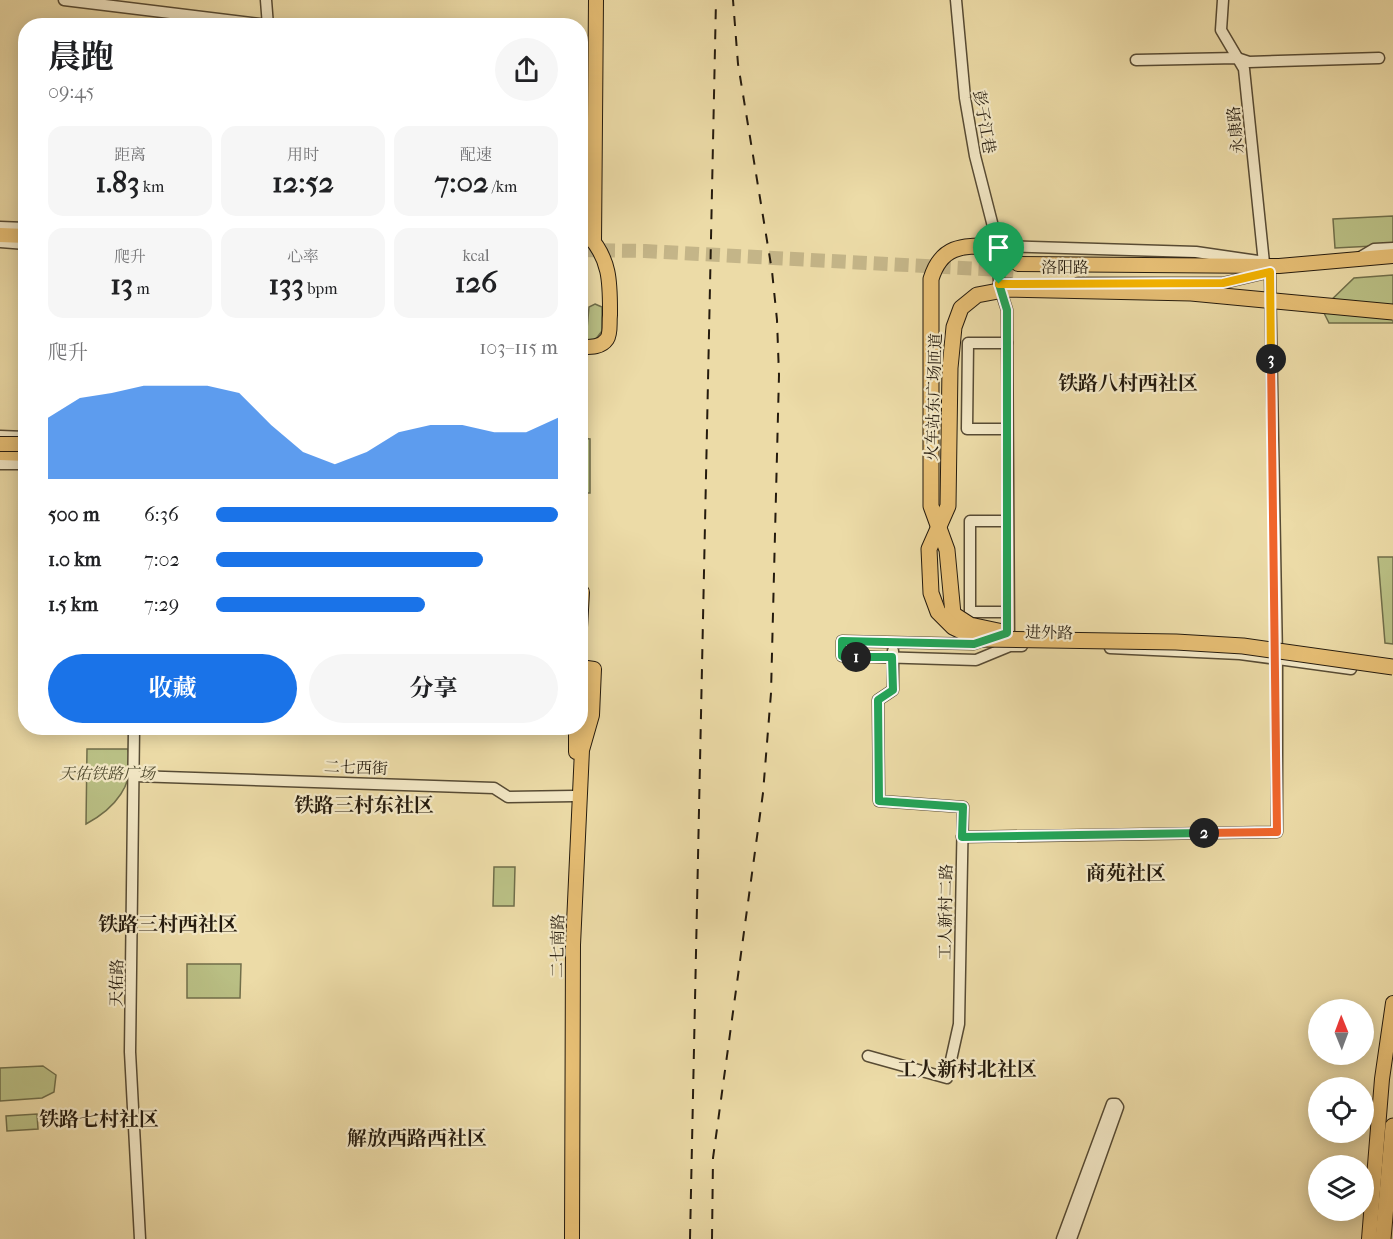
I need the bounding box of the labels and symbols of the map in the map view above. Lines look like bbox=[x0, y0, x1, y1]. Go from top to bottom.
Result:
street label: 彭子江巷 bbox=[970, 89, 999, 155]
street label: 永康路 bbox=[1224, 105, 1247, 155]
pin bbox=[973, 222, 1024, 284]
street label: 洛阳路 bbox=[1041, 258, 1089, 277]
street label: 火车站东广场匝道 bbox=[922, 333, 945, 461]
pin: 3 bbox=[1256, 344, 1286, 374]
district label: 铁路八村西社区 bbox=[1058, 372, 1198, 395]
street label: 进外路 bbox=[1025, 623, 1073, 642]
pin: 1 bbox=[841, 642, 871, 672]
street label: 二七西街 bbox=[324, 757, 388, 778]
park label: 天佑铁路广场 bbox=[59, 764, 157, 783]
district label: 铁路三村东社区 bbox=[294, 794, 434, 817]
pin: 2 bbox=[1189, 818, 1219, 848]
district label: 商苑社区 bbox=[1086, 862, 1166, 885]
street label: 工人新村二路 bbox=[935, 864, 956, 960]
district label: 铁路三村西社区 bbox=[98, 913, 238, 936]
street label: 二七南路 bbox=[547, 914, 568, 978]
street label: 天佑路 bbox=[107, 959, 126, 1007]
north arrow bbox=[1308, 999, 1374, 1065]
district label: 工人新村北社区 bbox=[897, 1058, 1037, 1081]
district label: 铁路七村社区 bbox=[39, 1108, 159, 1131]
district label: 解放西路西社区 bbox=[347, 1127, 487, 1150]

